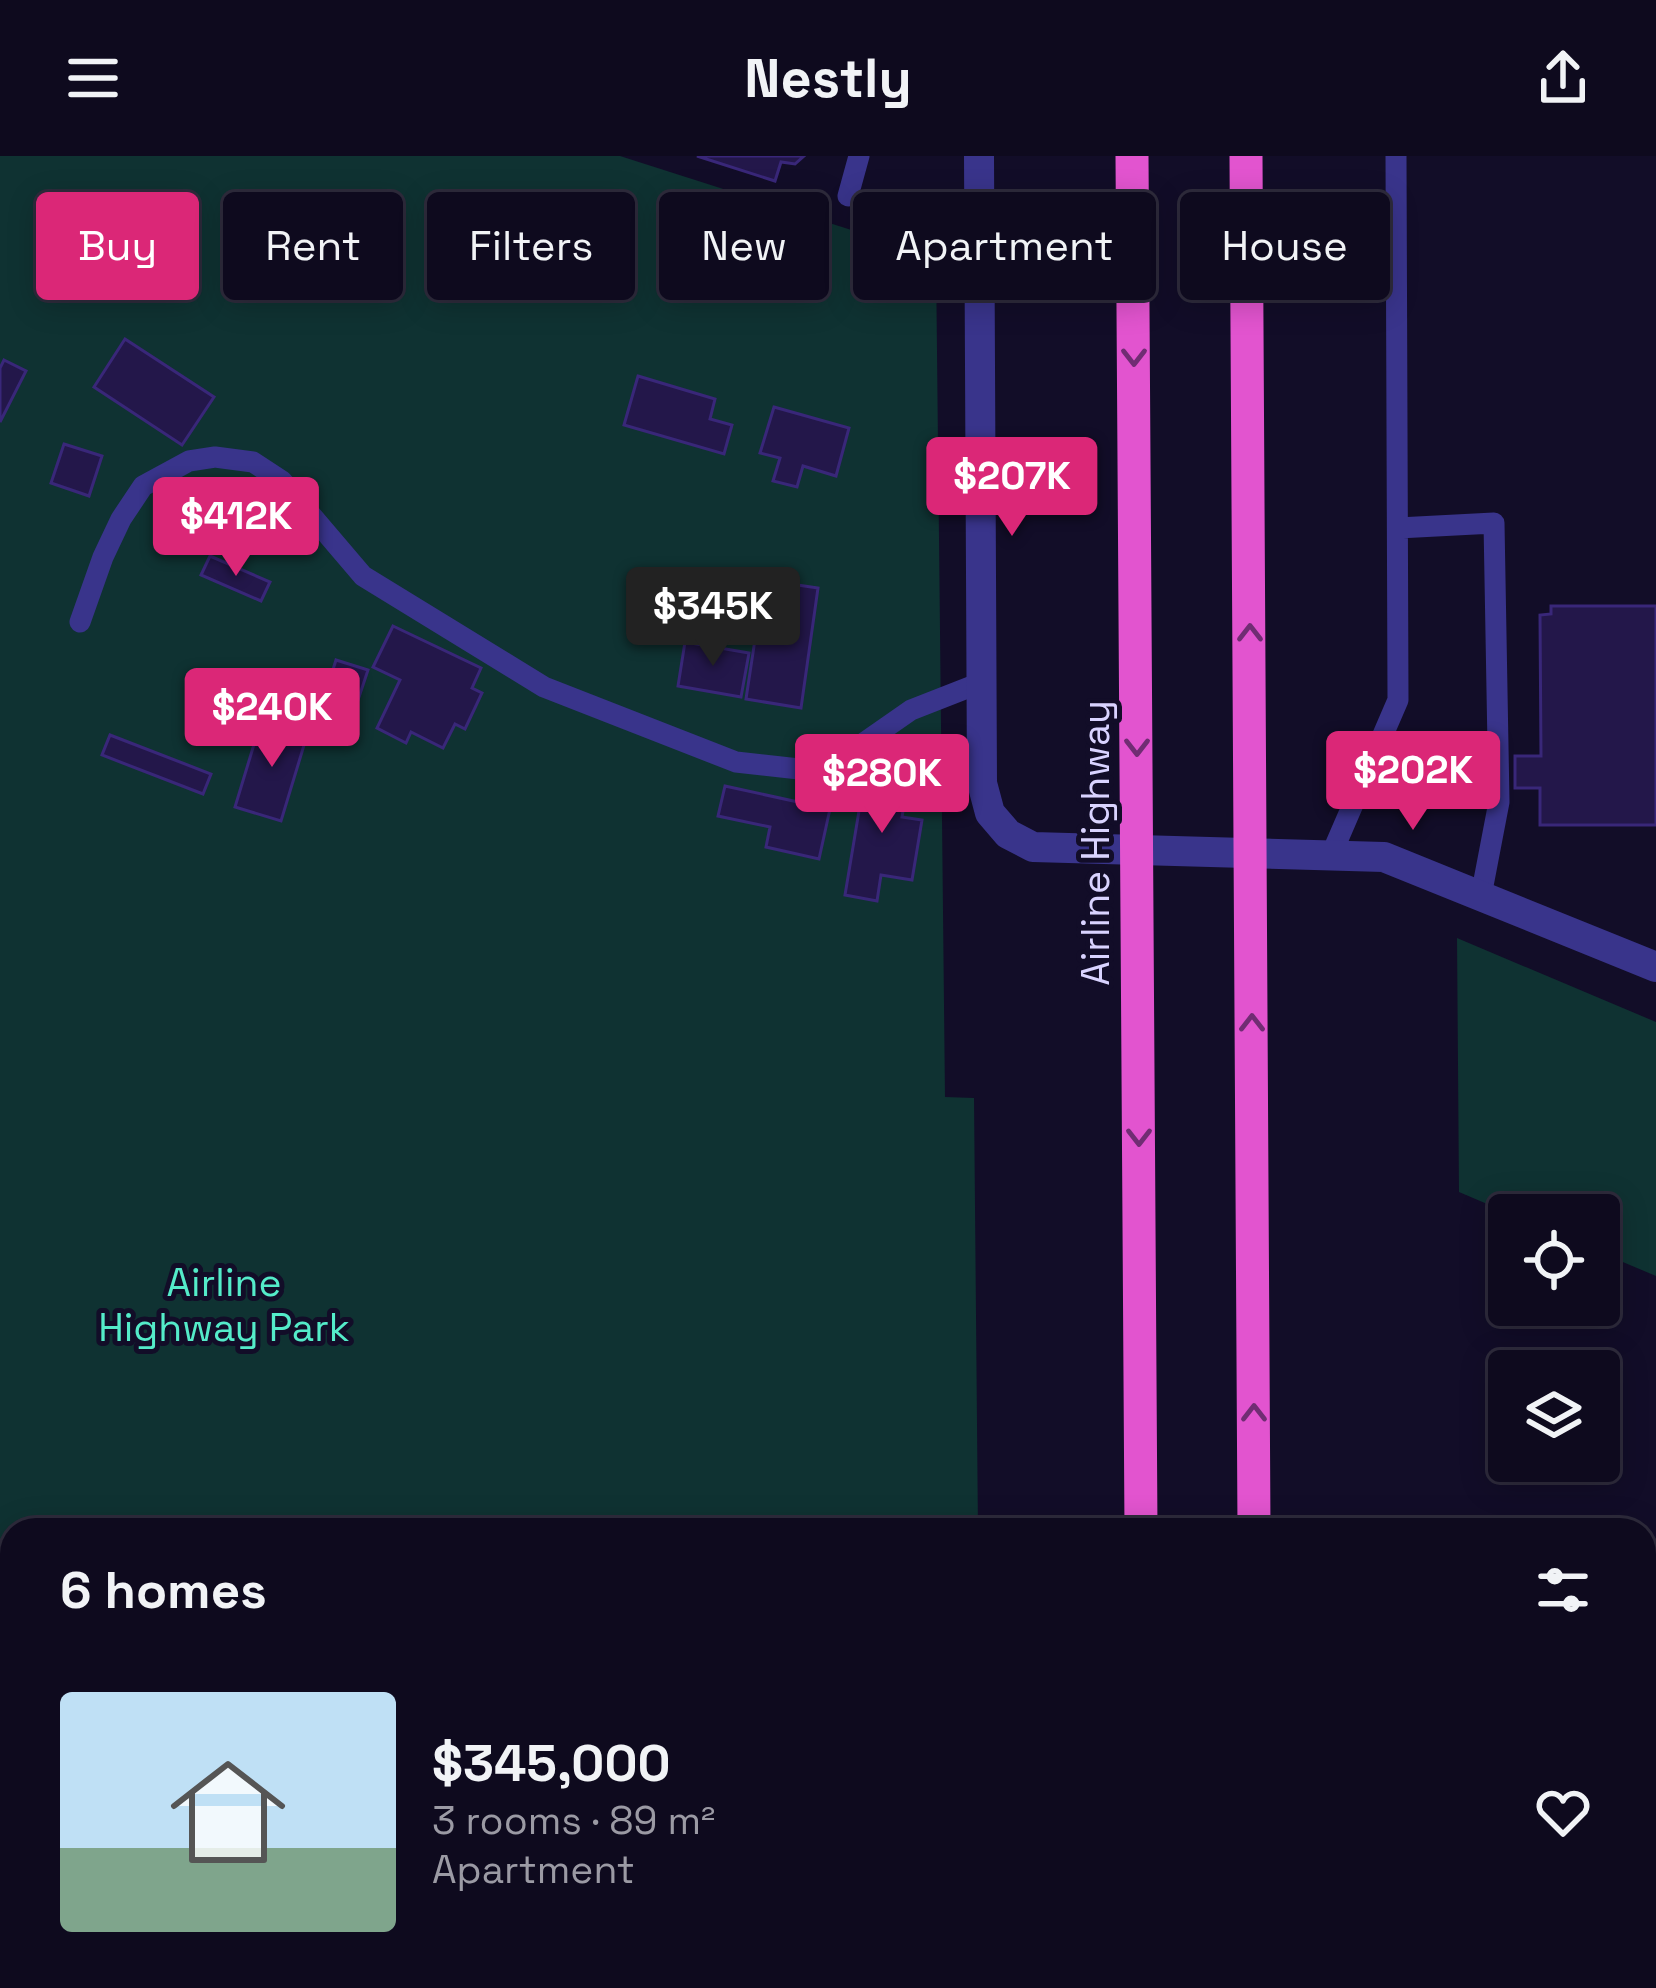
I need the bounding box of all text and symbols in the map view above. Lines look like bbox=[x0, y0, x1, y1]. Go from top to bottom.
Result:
text: Nestly bbox=[744, 44, 912, 113]
icon: menu bbox=[60, 45, 126, 111]
icon: share bbox=[1530, 45, 1596, 111]
chip: Buy bbox=[36, 192, 199, 300]
chip: Rent bbox=[223, 192, 403, 300]
chip: Filters bbox=[427, 192, 635, 300]
chip: New bbox=[659, 192, 829, 300]
chip: Apartment bbox=[853, 192, 1156, 300]
chip: House bbox=[1180, 192, 1390, 300]
one-way arrow bbox=[1120, 348, 1146, 367]
pin: $207K bbox=[928, 437, 1096, 539]
text: $207K bbox=[953, 451, 1071, 500]
pin: $412K bbox=[152, 477, 320, 579]
text: $412K bbox=[180, 491, 292, 540]
pin: $345K bbox=[629, 567, 797, 669]
text: $345K bbox=[653, 581, 773, 630]
one-way arrow bbox=[1237, 623, 1263, 642]
pin: $240K bbox=[188, 668, 356, 770]
text: $240K bbox=[212, 682, 332, 731]
street label: Airline Highway bbox=[1071, 700, 1120, 986]
pin: $202K bbox=[1329, 731, 1497, 833]
pin: $280K bbox=[798, 734, 966, 836]
one-way arrow bbox=[1124, 739, 1150, 757]
text: $202K bbox=[1353, 745, 1473, 794]
text: $280K bbox=[822, 748, 942, 797]
one-way arrow bbox=[1239, 1013, 1265, 1031]
one-way arrow bbox=[1126, 1129, 1152, 1147]
map controls bbox=[1488, 1194, 1620, 1482]
button: locate bbox=[1488, 1194, 1620, 1326]
park label: Airline Highway Park bbox=[98, 1258, 350, 1352]
button: layers bbox=[1488, 1350, 1620, 1482]
one-way arrow bbox=[1241, 1403, 1267, 1421]
icon: filters bbox=[1530, 1557, 1596, 1623]
text: 6 homes bbox=[60, 1558, 267, 1623]
text: $345,000 bbox=[432, 1731, 670, 1796]
icon: home bbox=[156, 1740, 300, 1884]
icon: heart bbox=[1530, 1779, 1596, 1845]
text: 3 rooms · 89 m² bbox=[432, 1796, 715, 1845]
text: Apartment bbox=[432, 1845, 635, 1894]

